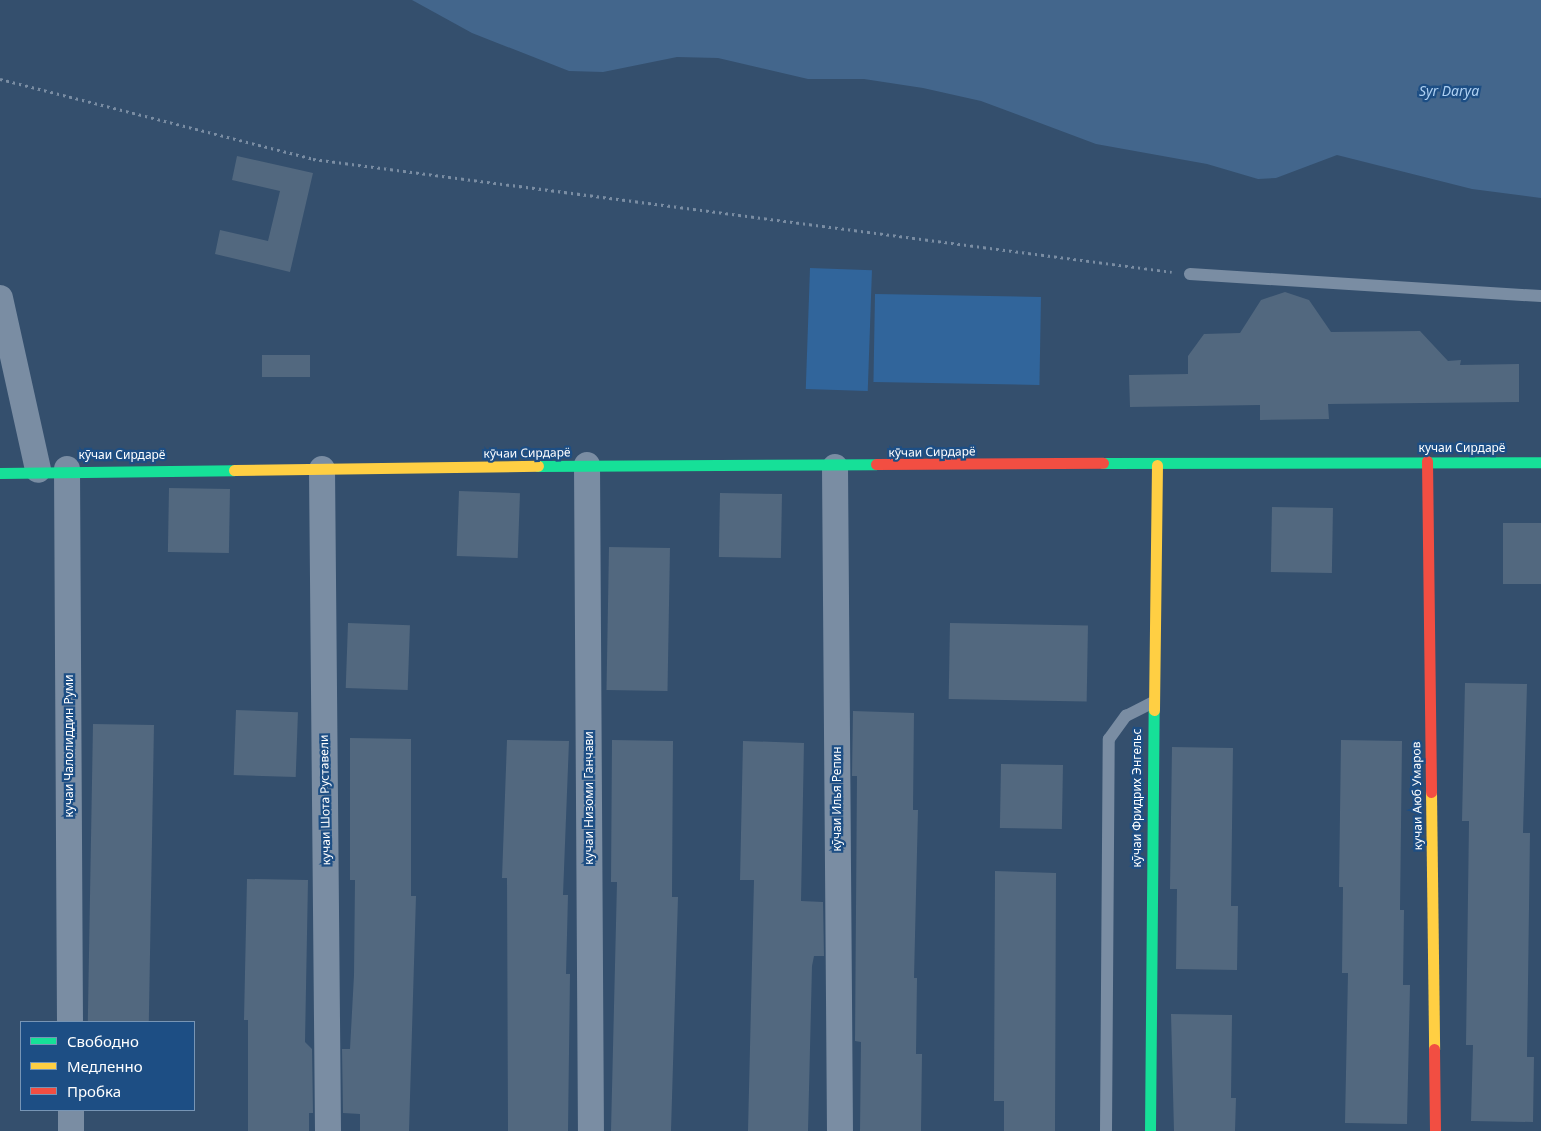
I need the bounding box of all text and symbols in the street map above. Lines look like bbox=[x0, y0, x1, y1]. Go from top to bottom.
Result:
water label: Syr Darya bbox=[1419, 83, 1479, 99]
street label: кучаи Сирдарё bbox=[1419, 441, 1505, 455]
street label: кӯчаи Сирдарё bbox=[888, 444, 976, 460]
street label: кӯчаи Сирдарё bbox=[483, 445, 571, 461]
street label: кӯчаи Сирдарё bbox=[79, 448, 165, 462]
street label: кучаи Чалолиддин Руми bbox=[62, 675, 76, 817]
street label: кӯчаи Фридрих Энгельс bbox=[1130, 728, 1144, 868]
street label: кучаи Низоми Ганчави bbox=[582, 731, 596, 865]
street label: кучаи Шота Руставели bbox=[317, 735, 333, 865]
street label: кучаи Аюб Умаров bbox=[1409, 742, 1425, 850]
street label: кӯчаи Илья Репин bbox=[830, 746, 844, 852]
legend bbox=[20, 1021, 195, 1111]
text: Свободно bbox=[67, 1031, 139, 1051]
text: Медленно bbox=[67, 1056, 143, 1076]
text: Пробка bbox=[67, 1081, 121, 1101]

